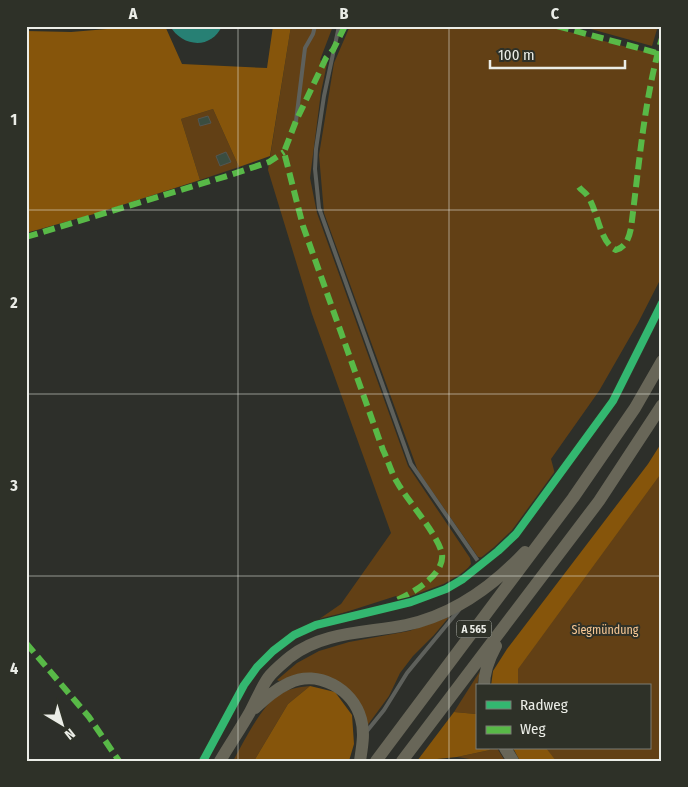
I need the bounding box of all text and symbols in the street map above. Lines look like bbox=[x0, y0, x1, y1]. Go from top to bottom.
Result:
text: A bbox=[128, 4, 138, 23]
text: B bbox=[340, 4, 349, 23]
text: C bbox=[551, 4, 560, 23]
scale bar bbox=[490, 38, 626, 70]
text: 100 m bbox=[498, 46, 535, 64]
text: 1 bbox=[11, 110, 17, 129]
text: 2 bbox=[9, 293, 18, 312]
text: 3 bbox=[9, 476, 18, 495]
road number: A 565 bbox=[456, 620, 492, 638]
park label: Siegmündung bbox=[571, 623, 639, 637]
text: 4 bbox=[10, 659, 18, 678]
legend bbox=[476, 684, 650, 750]
text: Radweg bbox=[520, 696, 568, 714]
north arrow bbox=[38, 700, 88, 750]
text: Weg bbox=[520, 720, 546, 738]
text: N bbox=[61, 725, 78, 743]

